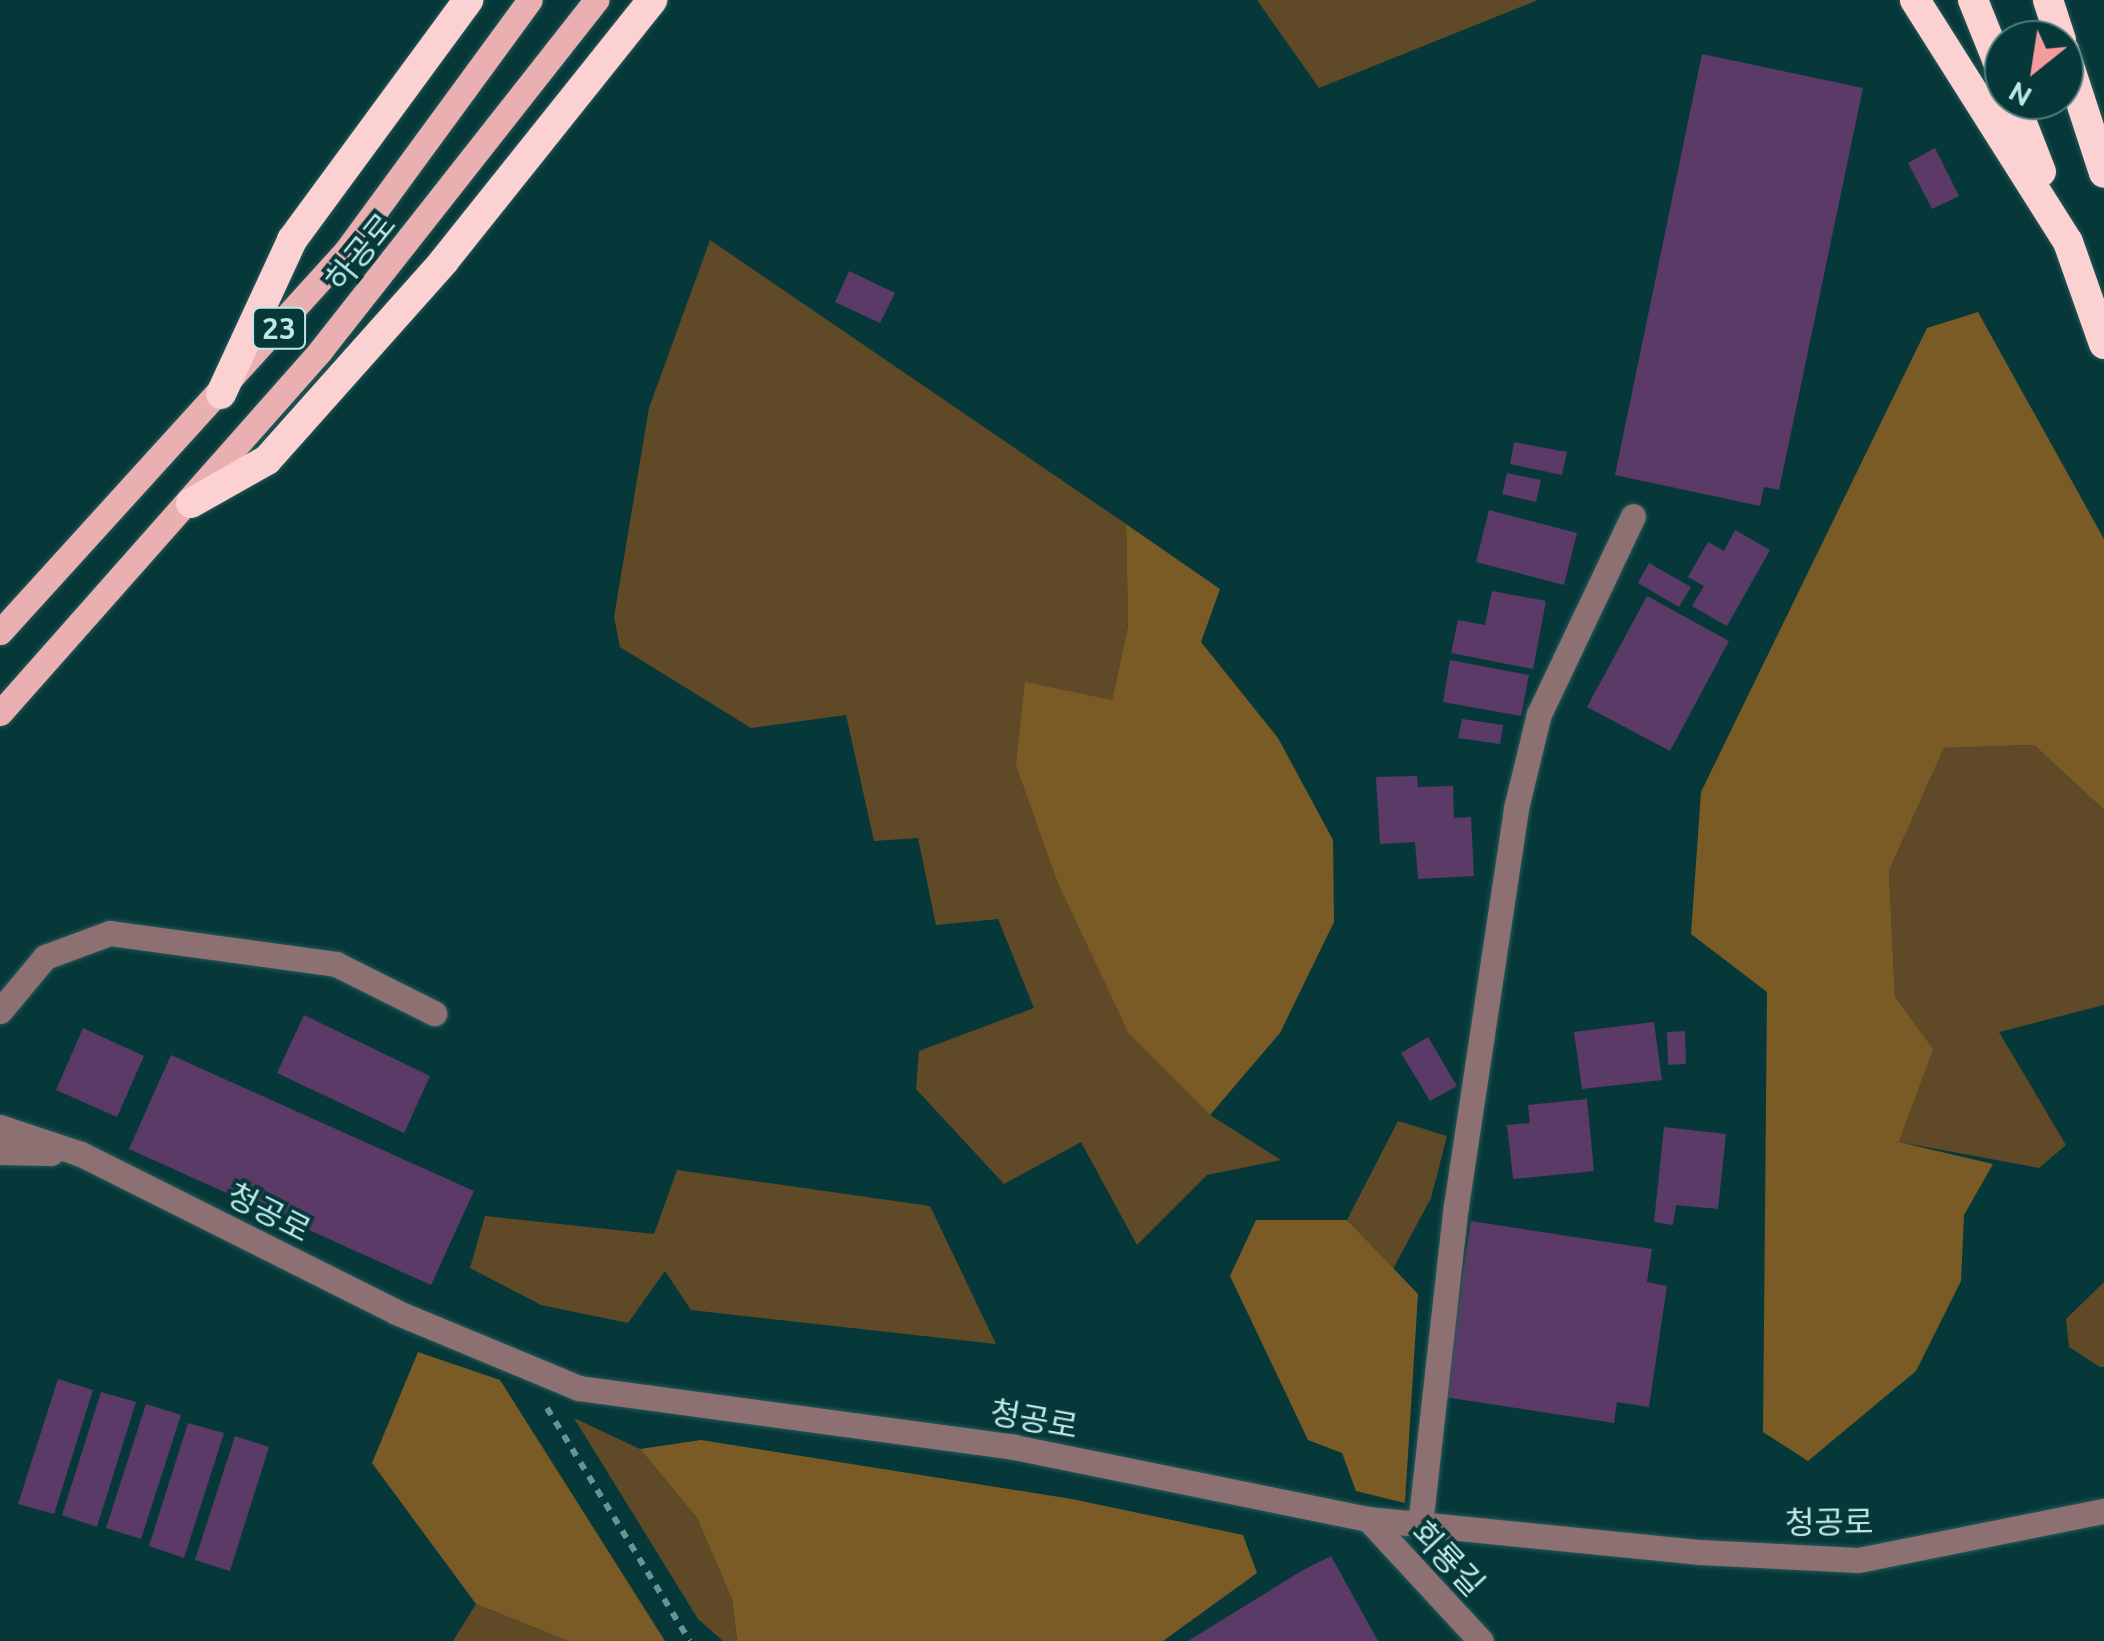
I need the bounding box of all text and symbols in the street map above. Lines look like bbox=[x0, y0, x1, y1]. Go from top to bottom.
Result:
north arrow bbox=[1984, 20, 2084, 120]
text: N bbox=[2003, 76, 2037, 113]
street label: 하공로 bbox=[317, 206, 403, 298]
road number: 23 bbox=[252, 303, 306, 353]
street label: 청공로 bbox=[221, 1175, 317, 1249]
street label: 청공로 bbox=[987, 1392, 1081, 1446]
street label: 청공로 bbox=[1785, 1502, 1873, 1542]
street label: 회룡길 bbox=[1404, 1513, 1492, 1603]

